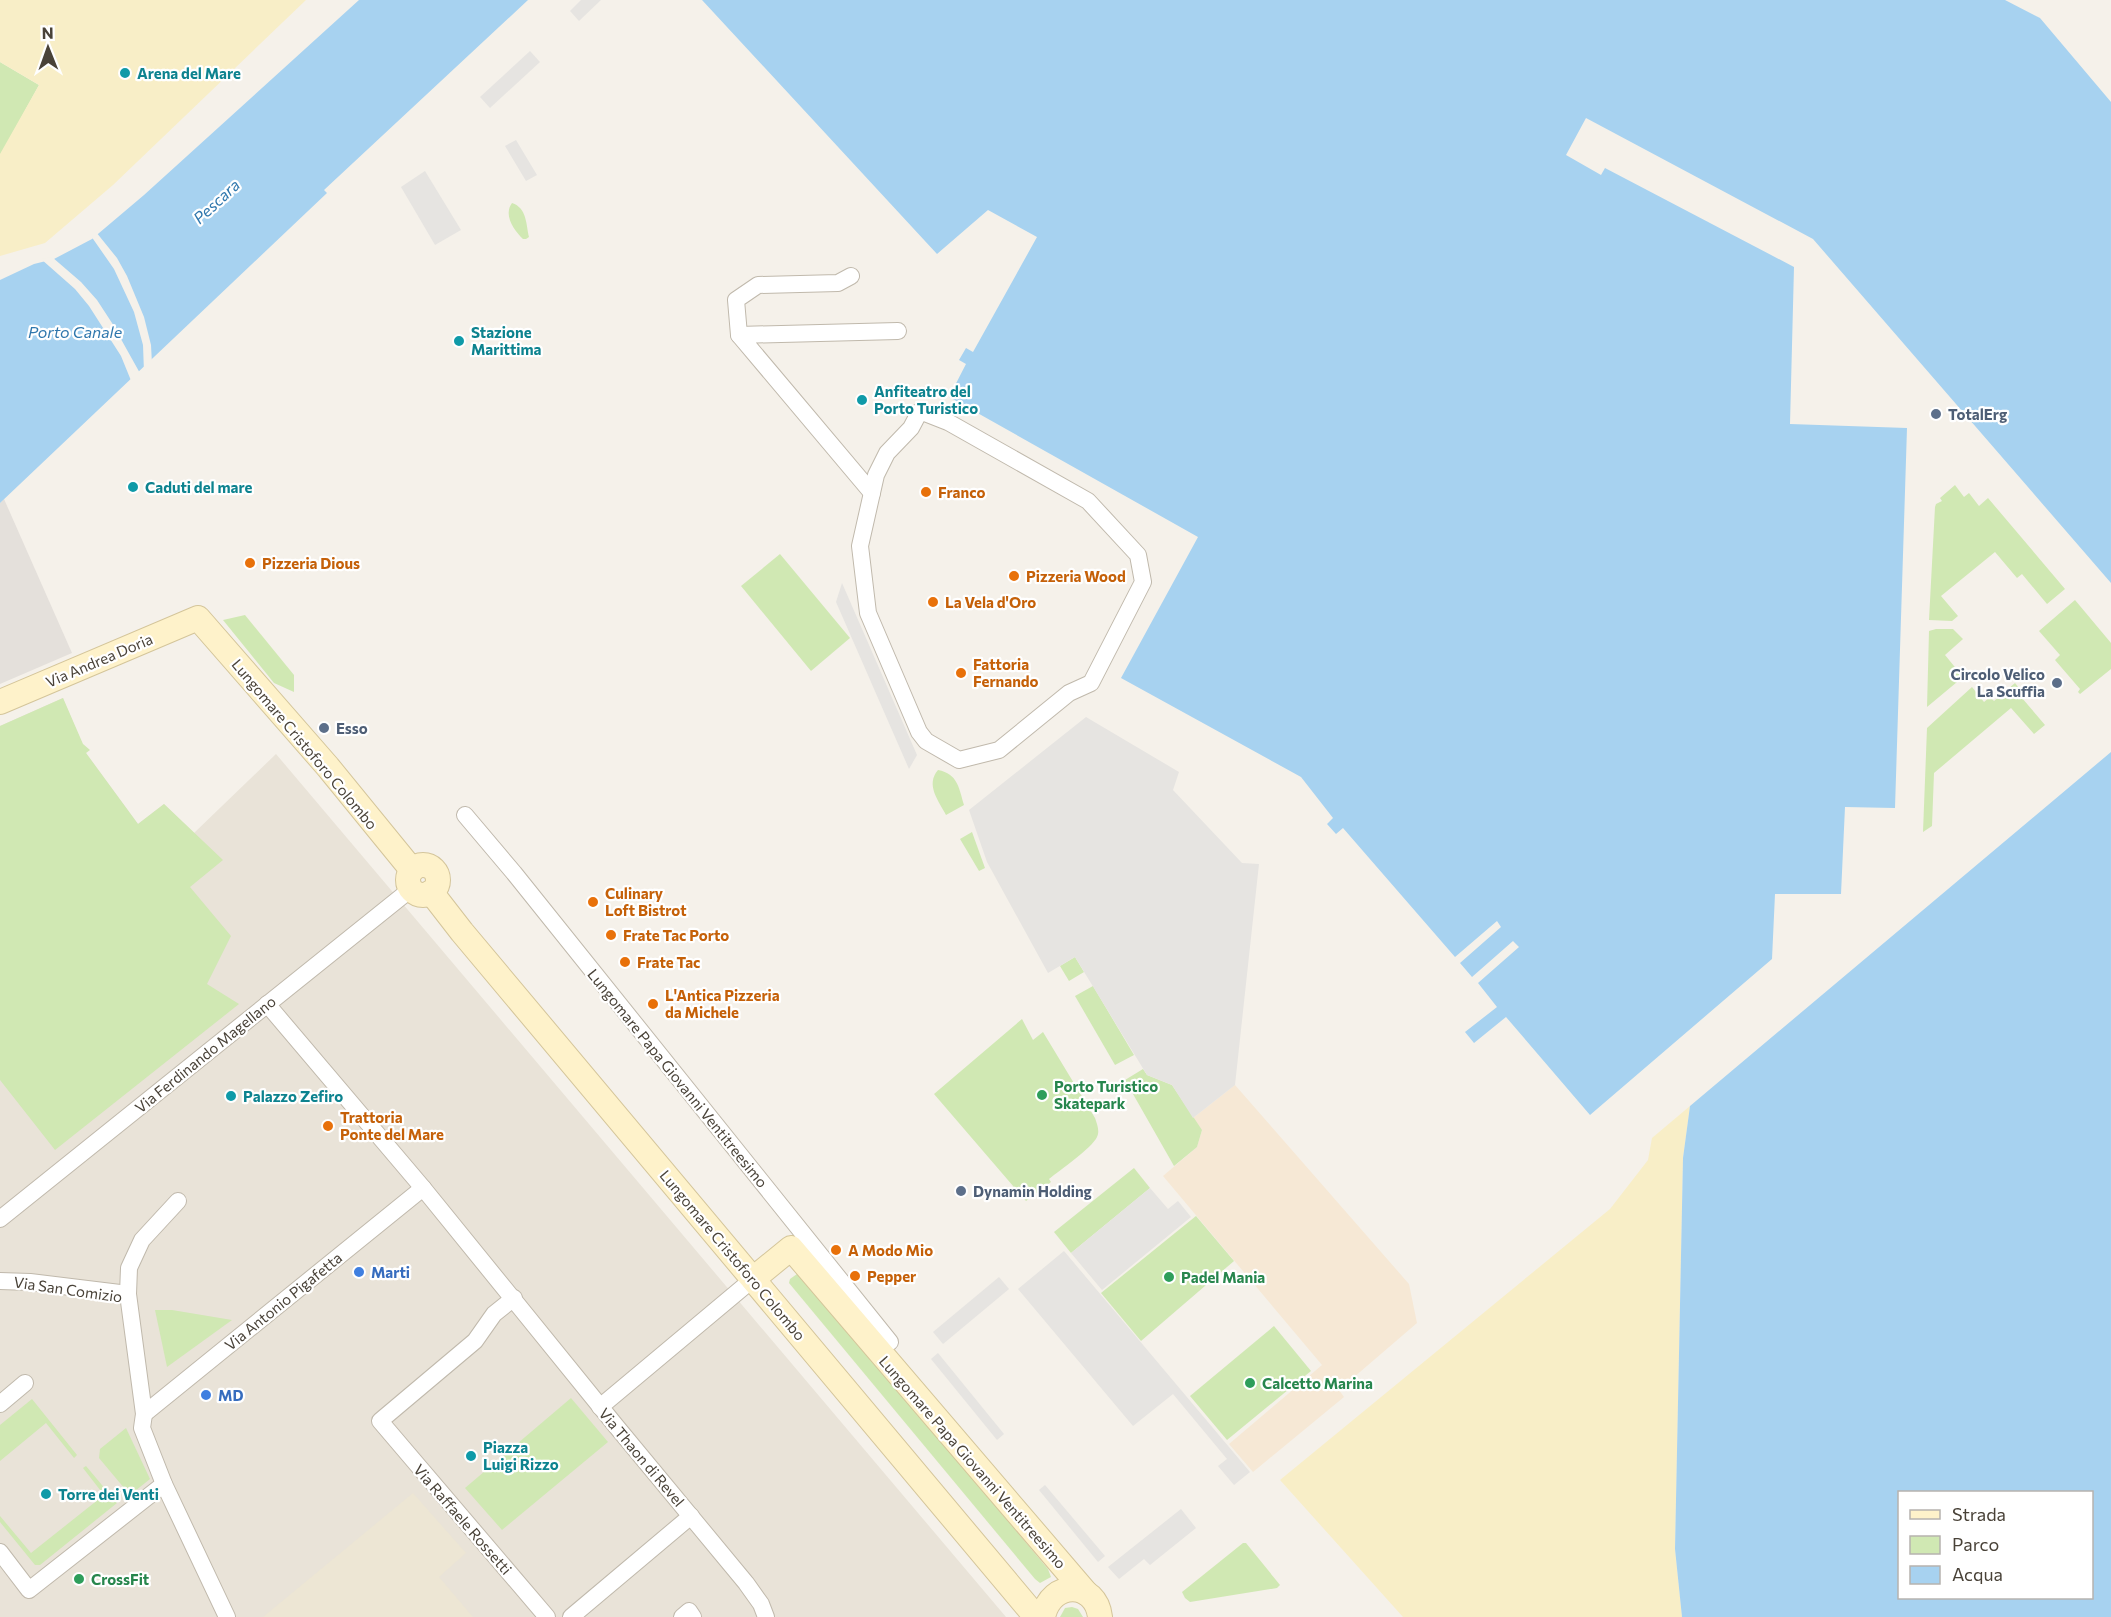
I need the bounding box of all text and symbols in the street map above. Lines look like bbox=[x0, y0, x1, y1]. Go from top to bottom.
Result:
north arrow bbox=[18, 18, 78, 78]
text: N bbox=[42, 23, 54, 42]
place label: Arena del Mare bbox=[137, 64, 241, 82]
marker: Arena del Mare bbox=[118, 66, 132, 80]
water label: Pescara bbox=[189, 175, 243, 227]
water label: Porto Canale bbox=[28, 322, 123, 341]
place label: Stazione Marittima bbox=[471, 323, 542, 358]
marker: Stazione Marittima bbox=[452, 334, 466, 348]
place label: Anfiteatro del Porto Turistico bbox=[874, 382, 978, 417]
marker: Anfiteatro del Porto Turistico bbox=[855, 393, 869, 407]
place label: TotalErg bbox=[1948, 405, 2007, 423]
marker: TotalErg bbox=[1929, 407, 1943, 421]
place label: Caduti del mare bbox=[145, 478, 252, 496]
marker: Caduti del mare bbox=[126, 480, 140, 494]
place label: Franco bbox=[938, 483, 985, 501]
marker: Franco bbox=[919, 485, 933, 499]
place label: Pizzeria Dious bbox=[262, 554, 360, 572]
marker: Pizzeria Dious bbox=[243, 556, 257, 570]
place label: Pizzeria Wood bbox=[1026, 567, 1126, 585]
marker: Pizzeria Wood bbox=[1007, 569, 1021, 583]
place label: La Vela d'Oro bbox=[945, 593, 1036, 611]
marker: La Vela d'Oro bbox=[926, 595, 940, 609]
street label: Via Andrea Doria bbox=[43, 629, 155, 691]
street label: Lungomare Cristoforo Colombo bbox=[228, 655, 382, 833]
place label: Fattoria Fernando bbox=[973, 655, 1039, 690]
place label: Circolo Velico La Scuffia bbox=[1950, 665, 2045, 700]
marker: Fattoria Fernando bbox=[954, 666, 968, 680]
marker: Circolo Velico La Scuffia bbox=[2050, 676, 2064, 690]
place label: Esso bbox=[336, 719, 368, 737]
marker: Esso bbox=[317, 721, 331, 735]
place label: Culinary Loft Bistrot bbox=[605, 884, 687, 919]
marker: Culinary Loft Bistrot bbox=[586, 895, 600, 909]
place label: Frate Tac Porto bbox=[623, 926, 729, 944]
marker: Frate Tac Porto bbox=[604, 928, 618, 942]
place label: Frate Tac bbox=[637, 953, 700, 971]
marker: Frate Tac bbox=[618, 955, 632, 969]
street label: Lungomare Papa Giovanni Ventitreesimo bbox=[584, 965, 772, 1191]
place label: L'Antica Pizzeria da Michele bbox=[665, 986, 780, 1021]
street label: Via Ferdinando Magellano bbox=[131, 992, 279, 1116]
marker: L'Antica Pizzeria da Michele bbox=[646, 997, 660, 1011]
place label: Porto Turistico Skatepark bbox=[1054, 1077, 1158, 1112]
place label: Palazzo Zefiro bbox=[243, 1087, 343, 1105]
marker: Porto Turistico Skatepark bbox=[1035, 1088, 1049, 1102]
marker: Palazzo Zefiro bbox=[224, 1089, 238, 1103]
place label: Trattoria Ponte del Mare bbox=[340, 1108, 444, 1143]
marker: Trattoria Ponte del Mare bbox=[321, 1119, 335, 1133]
street label: Lungomare Cristoforo Colombo bbox=[656, 1166, 810, 1344]
place label: Dynamin Holding bbox=[973, 1182, 1092, 1200]
marker: Dynamin Holding bbox=[954, 1184, 968, 1198]
place label: A Modo Mio bbox=[848, 1241, 933, 1259]
marker: A Modo Mio bbox=[829, 1243, 843, 1257]
street label: Via Antonio Pigafetta bbox=[221, 1248, 345, 1354]
place label: Marti bbox=[371, 1263, 410, 1281]
marker: Marti bbox=[352, 1265, 366, 1279]
place label: Pepper bbox=[867, 1267, 916, 1285]
place label: Padel Mania bbox=[1181, 1268, 1265, 1286]
marker: Pepper bbox=[848, 1269, 862, 1283]
marker: Padel Mania bbox=[1162, 1270, 1176, 1284]
street label: Via San Comizio bbox=[13, 1272, 123, 1306]
street label: Lungomare Papa Giovanni Ventitreesimo bbox=[876, 1352, 1070, 1572]
place label: Calcetto Marina bbox=[1262, 1374, 1373, 1392]
marker: Calcetto Marina bbox=[1243, 1376, 1257, 1390]
place label: MD bbox=[218, 1386, 243, 1404]
marker: MD bbox=[199, 1388, 213, 1402]
street label: Via Thaon di Revel bbox=[596, 1404, 688, 1510]
place label: Piazza Luigi Rizzo bbox=[483, 1438, 559, 1473]
marker: Piazza Luigi Rizzo bbox=[464, 1449, 478, 1463]
street label: Via Raffaele Rossetti bbox=[410, 1460, 516, 1578]
place label: Torre dei Venti bbox=[58, 1485, 159, 1503]
marker: Torre dei Venti bbox=[39, 1487, 53, 1501]
legend bbox=[1898, 1491, 2093, 1599]
text: Strada bbox=[1952, 1503, 2006, 1525]
text: Parco bbox=[1952, 1533, 1999, 1555]
text: Acqua bbox=[1952, 1563, 2003, 1585]
place label: CrossFit bbox=[91, 1570, 149, 1588]
marker: CrossFit bbox=[72, 1572, 86, 1586]

